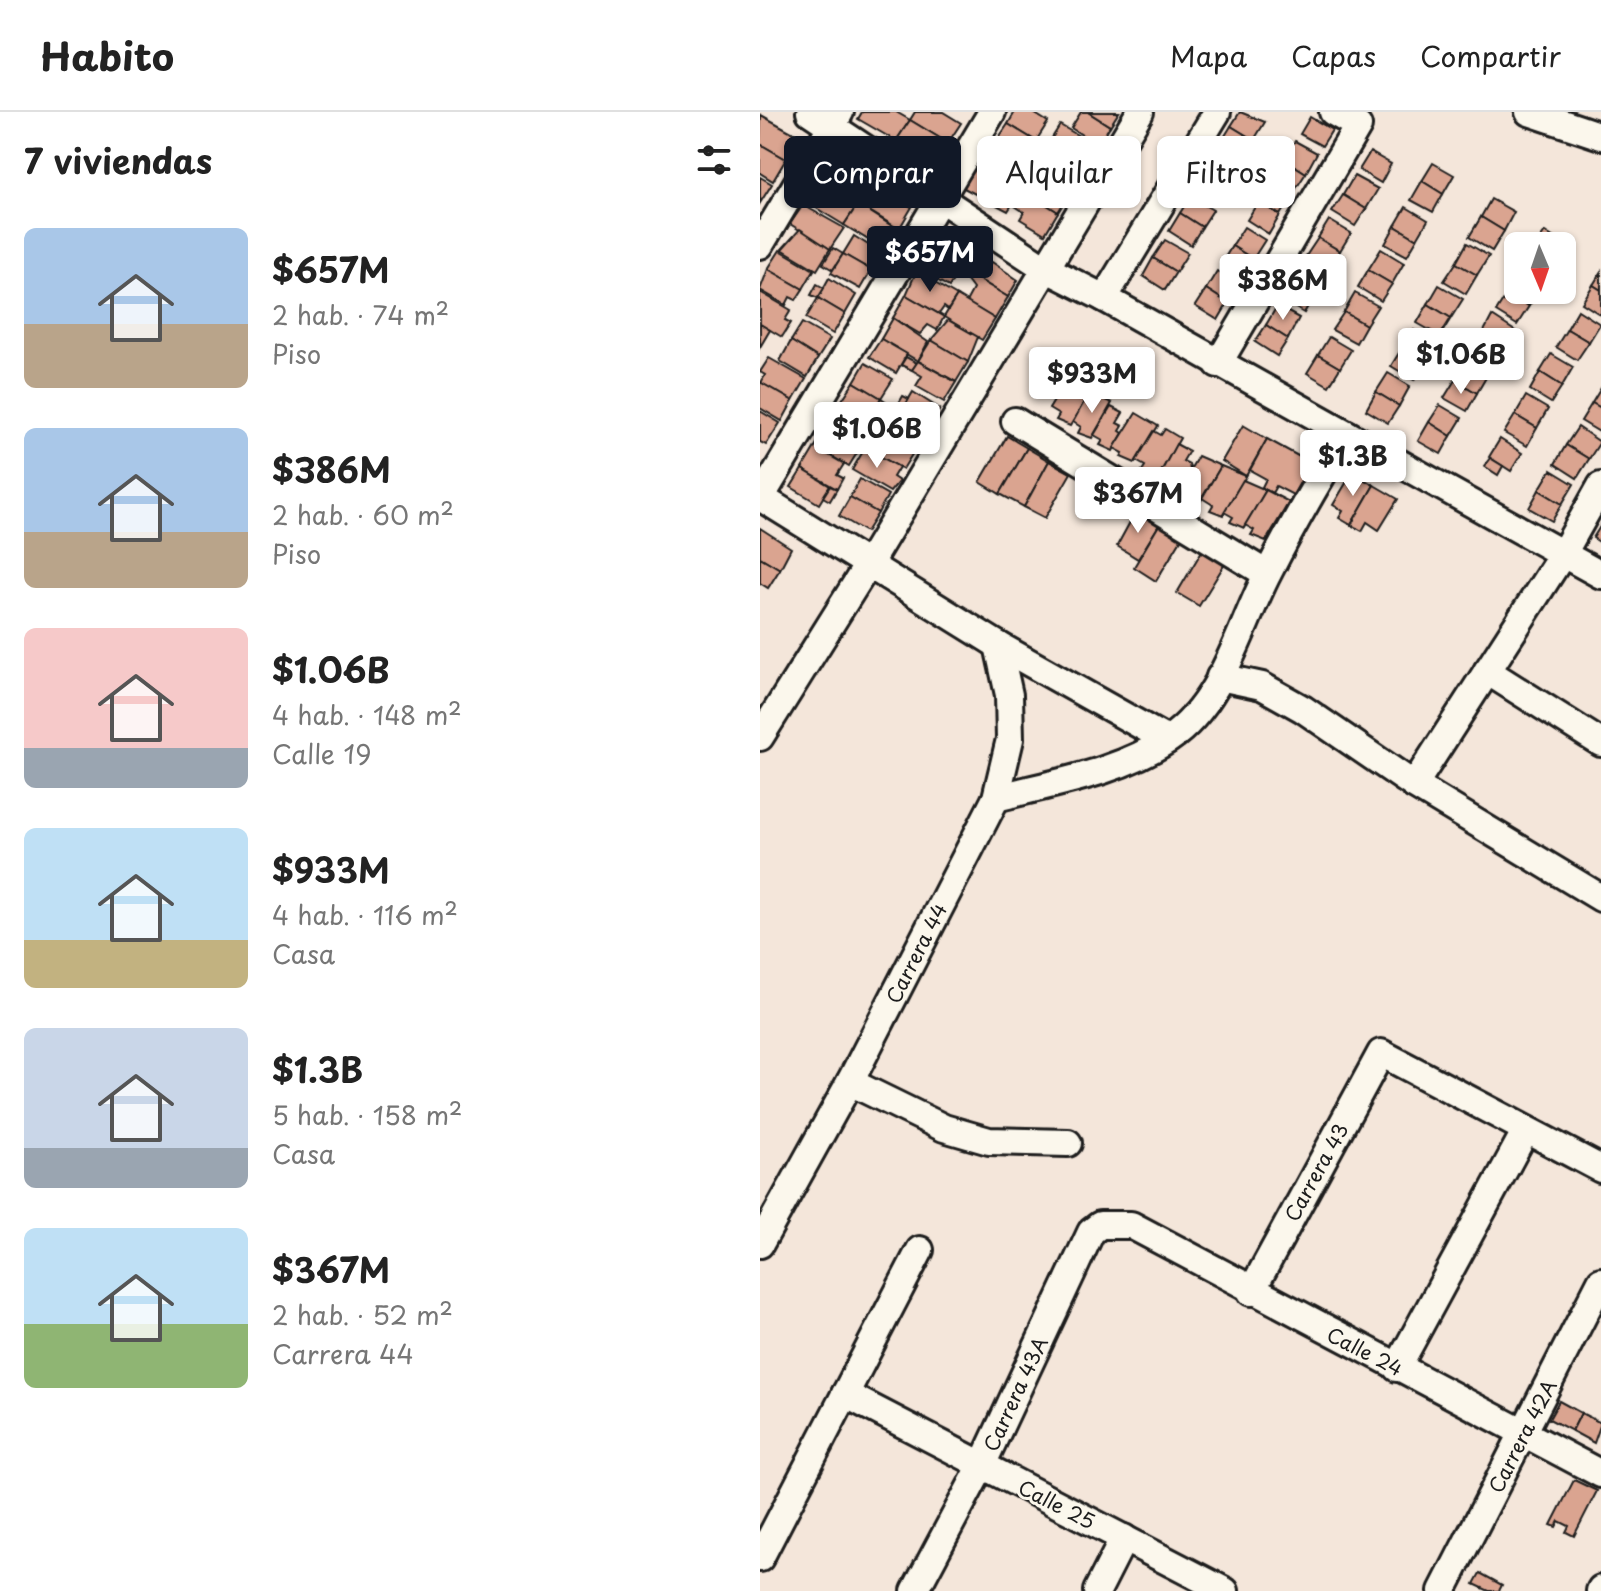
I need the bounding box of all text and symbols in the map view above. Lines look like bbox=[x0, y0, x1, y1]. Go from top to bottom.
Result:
text: Habito bbox=[40, 27, 174, 84]
text: Mapa bbox=[1170, 34, 1247, 77]
text: Capas bbox=[1291, 34, 1376, 77]
text: Compartir bbox=[1420, 34, 1561, 77]
text: 7 viviendas bbox=[24, 134, 212, 186]
chip: Comprar bbox=[784, 136, 961, 208]
chip: Alquilar bbox=[977, 136, 1141, 208]
chip: Filtros bbox=[1157, 136, 1295, 208]
icon: filters bbox=[692, 138, 736, 182]
pin: $657M bbox=[874, 226, 986, 294]
text: $657M bbox=[885, 232, 975, 271]
north arrow bbox=[1504, 232, 1576, 304]
map controls bbox=[1504, 232, 1576, 304]
text: $657M bbox=[272, 243, 390, 295]
pin: $386M bbox=[1227, 254, 1339, 322]
icon: home bbox=[88, 260, 184, 356]
text: $386M bbox=[1238, 260, 1328, 299]
text: 2 hab. · 74 m² bbox=[272, 295, 449, 334]
pin: $1.06B bbox=[1396, 328, 1526, 396]
text: Piso bbox=[272, 334, 321, 373]
text: $1.06B bbox=[1416, 334, 1506, 373]
pin: $933M bbox=[1036, 347, 1148, 415]
text: $933M bbox=[1047, 353, 1137, 392]
pin: $1.06B bbox=[812, 402, 942, 470]
text: $1.06B bbox=[832, 408, 922, 447]
pin: $1.3B bbox=[1297, 430, 1409, 498]
text: $1.3B bbox=[1318, 436, 1388, 475]
text: $386M bbox=[272, 443, 391, 495]
icon: home bbox=[88, 460, 184, 556]
pin: $367M bbox=[1082, 467, 1194, 535]
text: $367M bbox=[1093, 473, 1183, 512]
text: 2 hab. · 60 m² bbox=[272, 495, 454, 534]
text: Piso bbox=[272, 534, 321, 573]
text: $1.06B bbox=[272, 643, 390, 695]
icon: home bbox=[88, 660, 184, 756]
text: 4 hab. · 148 m² bbox=[272, 695, 462, 734]
text: Calle 19 bbox=[272, 734, 371, 773]
text: $933M bbox=[272, 843, 390, 895]
icon: home bbox=[88, 860, 184, 956]
text: 4 hab. · 116 m² bbox=[272, 895, 458, 934]
street label: Carrera 44 bbox=[878, 898, 954, 1008]
text: Casa bbox=[272, 934, 335, 973]
text: $1.3B bbox=[272, 1043, 363, 1095]
icon: home bbox=[88, 1060, 184, 1156]
text: 5 hab. · 158 m² bbox=[272, 1095, 462, 1134]
street label: Carrera 43 bbox=[1277, 1117, 1355, 1227]
text: Casa bbox=[272, 1134, 335, 1173]
text: $367M bbox=[272, 1243, 390, 1295]
icon: home bbox=[88, 1260, 184, 1356]
text: 2 hab. · 52 m² bbox=[272, 1295, 453, 1334]
street label: Calle 24 bbox=[1322, 1319, 1408, 1383]
street label: Carrera 43A bbox=[975, 1332, 1055, 1456]
text: Carrera 44 bbox=[272, 1334, 414, 1373]
street label: Carrera 42A bbox=[1481, 1374, 1563, 1498]
street label: Calle 25 bbox=[1013, 1472, 1101, 1536]

